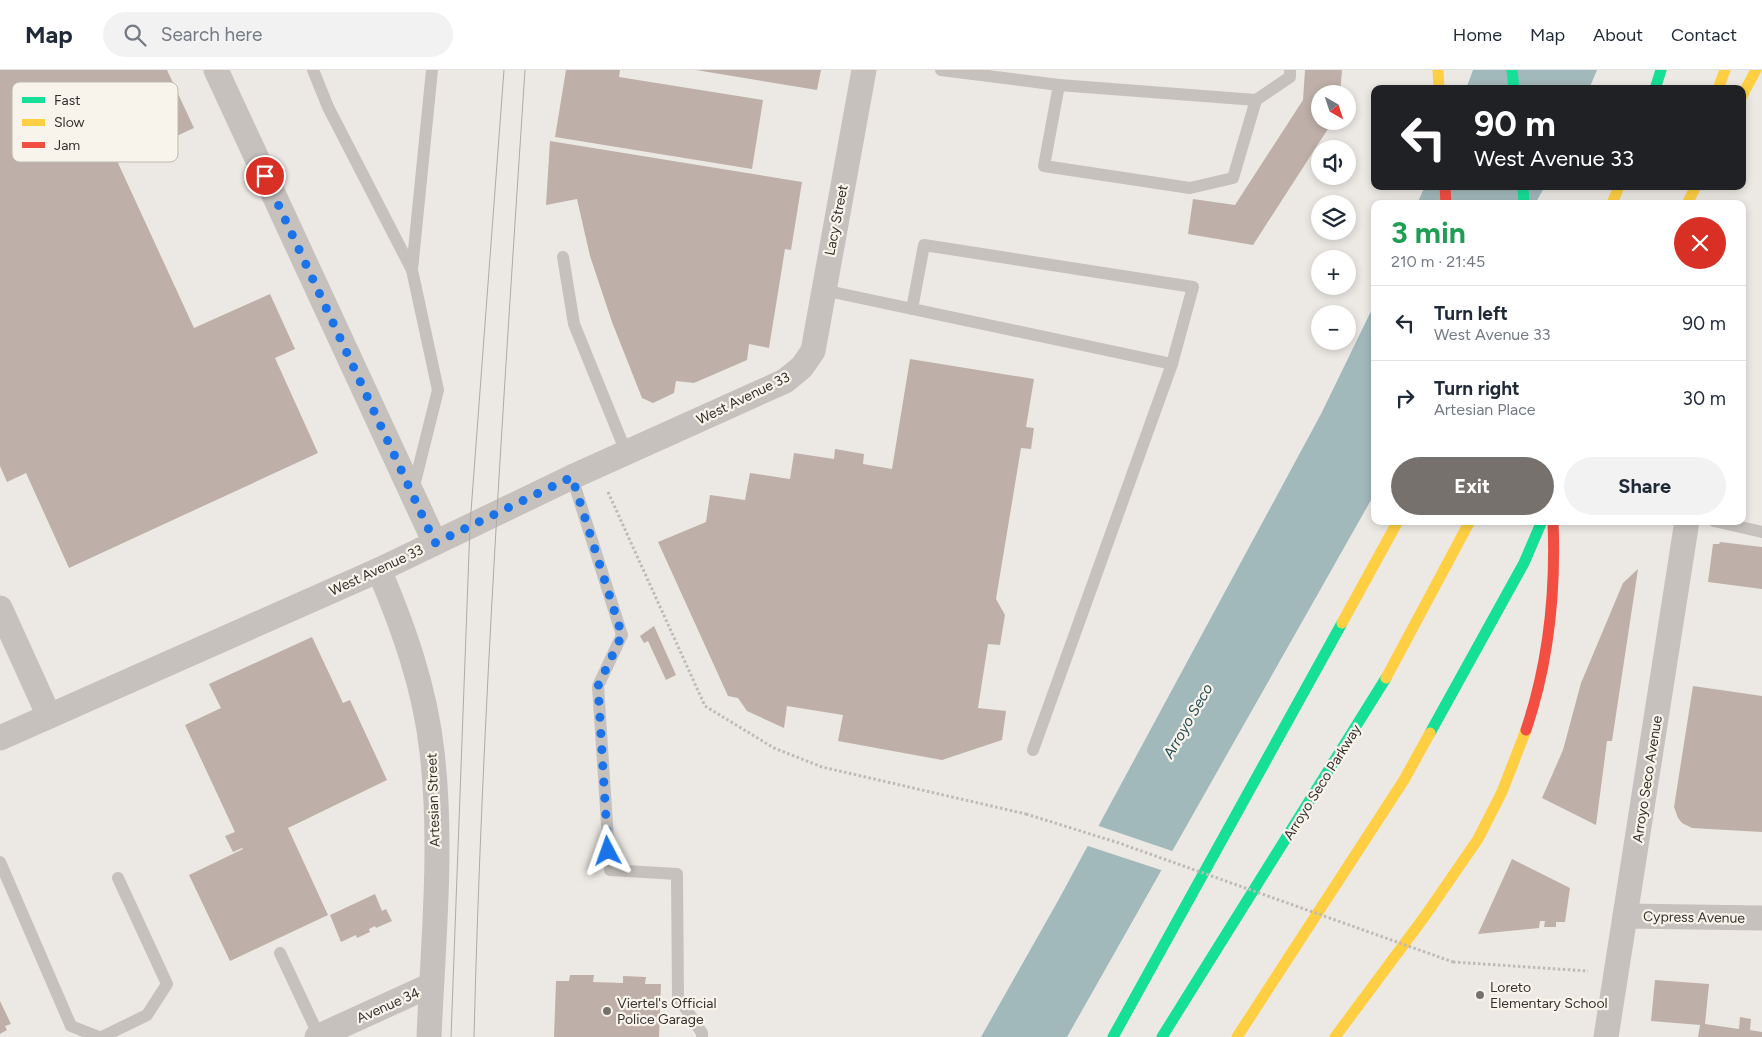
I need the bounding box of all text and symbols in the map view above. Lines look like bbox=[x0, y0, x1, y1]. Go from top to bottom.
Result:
search box bbox=[103, 12, 453, 57]
text: Map bbox=[25, 20, 73, 49]
icon: search bbox=[121, 21, 149, 49]
text: Search here bbox=[161, 23, 262, 46]
text: Home bbox=[1453, 24, 1502, 46]
text: Map bbox=[1530, 24, 1565, 46]
text: About bbox=[1593, 24, 1643, 46]
text: Contact bbox=[1671, 24, 1737, 46]
legend bbox=[12, 82, 178, 162]
north arrow bbox=[1311, 85, 1356, 130]
map controls bbox=[1311, 85, 1356, 350]
text: Fast bbox=[54, 92, 80, 109]
text: 90 m bbox=[1474, 103, 1556, 145]
icon: left bbox=[1391, 105, 1456, 170]
text: Slow bbox=[54, 114, 85, 131]
text: Jam bbox=[54, 137, 80, 154]
button: sound bbox=[1311, 140, 1356, 185]
text: West Avenue 33 bbox=[1474, 145, 1634, 172]
pin bbox=[244, 155, 286, 197]
icon: arrive bbox=[251, 162, 279, 190]
street label: Lacy Street bbox=[821, 183, 852, 257]
button: layers bbox=[1311, 195, 1356, 240]
text: 3 min bbox=[1391, 214, 1466, 251]
button: close bbox=[1674, 217, 1726, 269]
button: + bbox=[1311, 250, 1356, 295]
text: 210 m · 21:45 bbox=[1391, 252, 1485, 271]
text: Turn left bbox=[1434, 302, 1508, 325]
button: − bbox=[1311, 305, 1356, 350]
icon: left bbox=[1391, 309, 1419, 337]
text: 90 m bbox=[1682, 312, 1726, 335]
text: West Avenue 33 bbox=[1434, 325, 1550, 344]
street label: West Avenue 33 bbox=[694, 368, 793, 428]
text: Turn right bbox=[1434, 377, 1520, 400]
icon: right bbox=[1391, 384, 1419, 412]
text: 30 m bbox=[1683, 387, 1726, 410]
text: Artesian Place bbox=[1434, 400, 1536, 419]
button: Exit bbox=[1391, 457, 1554, 515]
button: Share bbox=[1564, 457, 1726, 515]
street label: West Avenue 33 bbox=[326, 541, 426, 600]
water label: Arroyo Seco bbox=[1159, 680, 1217, 762]
street label: Arroyo Seco Avenue bbox=[1629, 714, 1666, 844]
street label: Arroyo Seco Parkway bbox=[1280, 721, 1365, 843]
street label: Artesian Street bbox=[423, 752, 444, 848]
position arrow bbox=[581, 824, 633, 876]
street label: Cypress Avenue bbox=[1643, 908, 1745, 927]
place label: Loreto Elementary School bbox=[1490, 979, 1608, 1012]
street label: Avenue 34 bbox=[354, 984, 423, 1027]
marker: Loreto Elementary School bbox=[1474, 989, 1486, 1001]
place label: Viertel's Official Police Garage bbox=[617, 995, 717, 1028]
marker: Viertel's Official Police Garage bbox=[601, 1005, 613, 1017]

